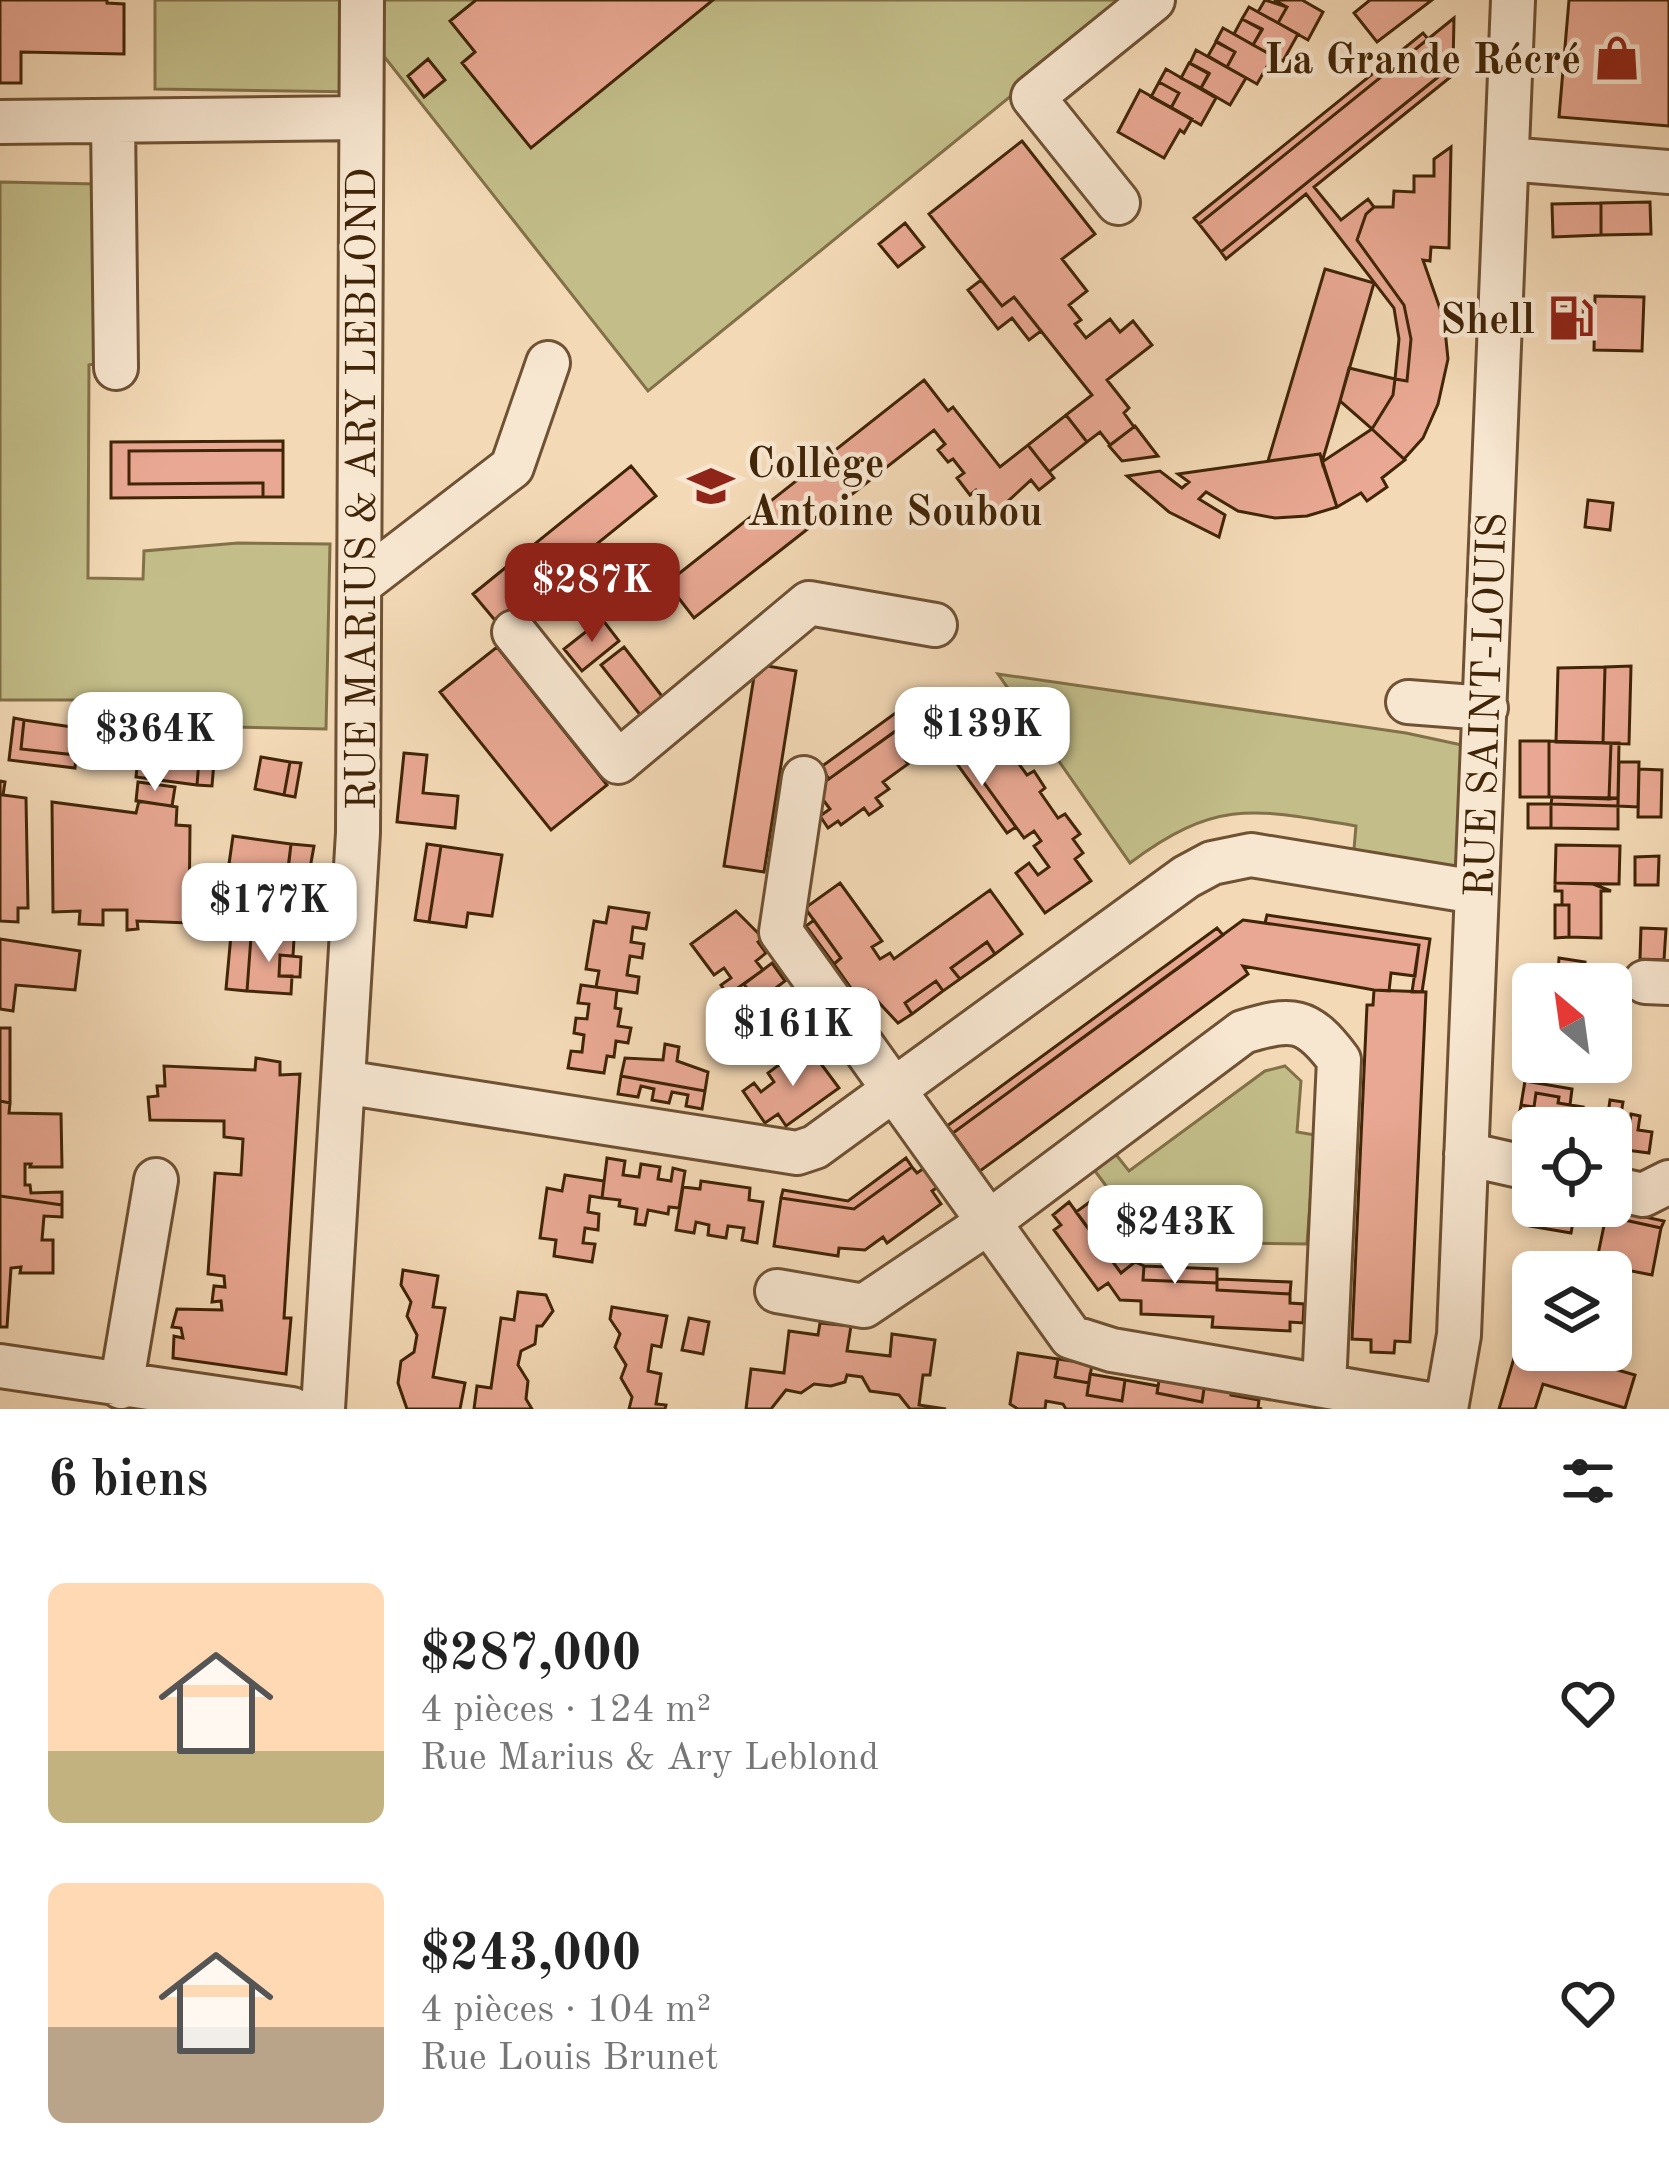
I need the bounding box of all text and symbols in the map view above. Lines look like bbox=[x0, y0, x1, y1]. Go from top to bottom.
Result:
shop icon: La Grande Récré bbox=[1592, 33, 1642, 83]
place label: La Grande Récré bbox=[1264, 41, 1581, 83]
street label: RUE MARIUS & ARY LEBLOND bbox=[343, 168, 385, 810]
fuel station icon: Shell bbox=[1546, 293, 1596, 343]
place label: Shell bbox=[1440, 301, 1535, 343]
place label: Collège Antoine Soubou bbox=[747, 445, 1043, 535]
school or university icon: Collège Antoine Soubou bbox=[686, 461, 736, 511]
street label: RUE SAINT-LOUIS bbox=[1460, 512, 1516, 898]
pin: $287K bbox=[508, 543, 676, 645]
text: $287K bbox=[532, 562, 652, 601]
pin: $139K bbox=[898, 687, 1066, 789]
pin: $364K bbox=[71, 692, 239, 794]
text: $139K bbox=[922, 706, 1042, 745]
text: $364K bbox=[95, 711, 215, 750]
pin: $177K bbox=[185, 863, 353, 965]
text: $177K bbox=[209, 882, 329, 921]
north arrow bbox=[1512, 963, 1632, 1083]
map controls bbox=[1512, 963, 1632, 1371]
pin: $161K bbox=[709, 987, 877, 1089]
text: $161K bbox=[733, 1006, 853, 1045]
button: locate bbox=[1512, 1107, 1632, 1227]
pin: $243K bbox=[1091, 1185, 1259, 1287]
text: $243K bbox=[1115, 1204, 1235, 1243]
button: layers bbox=[1512, 1251, 1632, 1371]
icon: filters bbox=[1555, 1448, 1621, 1514]
text: 6 biens bbox=[48, 1456, 208, 1507]
text: $287,000 bbox=[420, 1630, 641, 1681]
icon: home bbox=[144, 1631, 288, 1775]
icon: heart bbox=[1555, 1670, 1621, 1736]
text: 4 pièces · 124 m² bbox=[420, 1691, 711, 1730]
text: Rue Marius & Ary Leblond bbox=[420, 1739, 879, 1778]
text: $243,000 bbox=[420, 1930, 641, 1981]
icon: home bbox=[144, 1931, 288, 2075]
icon: heart bbox=[1555, 1970, 1621, 2036]
text: 4 pièces · 104 m² bbox=[420, 1991, 711, 2030]
text: Rue Louis Brunet bbox=[420, 2039, 719, 2078]

